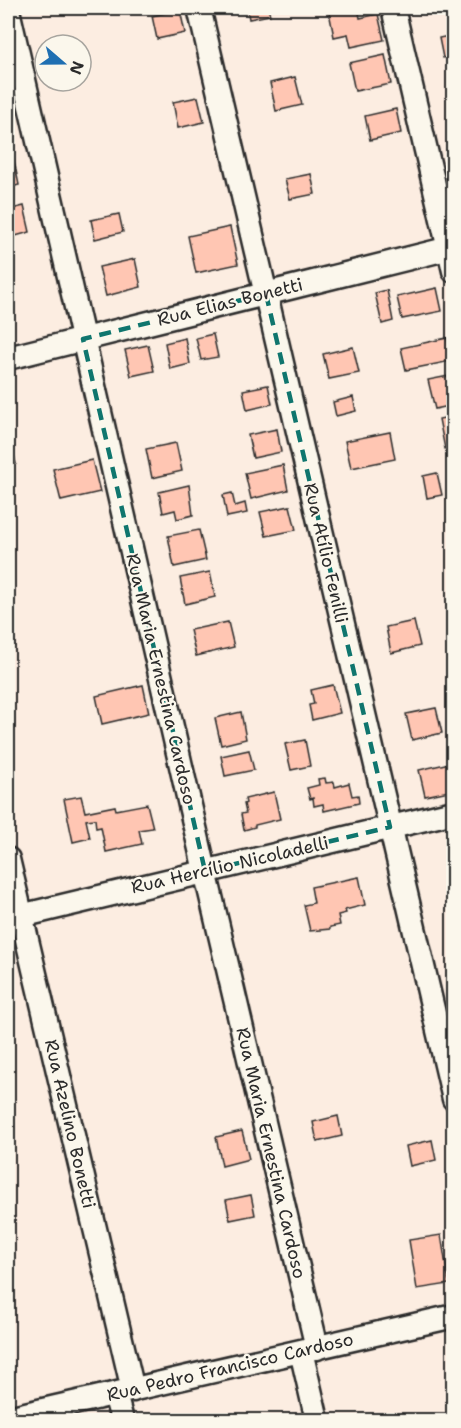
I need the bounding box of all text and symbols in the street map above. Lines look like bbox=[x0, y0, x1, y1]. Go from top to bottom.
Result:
north arrow bbox=[33, 33, 93, 93]
text: N bbox=[65, 58, 89, 78]
street label: Rua Elias Bonetti bbox=[155, 272, 305, 332]
street label: Rua Atílio Fenilli bbox=[298, 481, 354, 625]
street label: Rua Maria Ernestina Cardoso bbox=[120, 551, 202, 807]
street label: Rua Hercílio Nicoladelli bbox=[129, 831, 331, 899]
street label: Rua Maria Ernestina Cardoso bbox=[230, 1025, 312, 1281]
street label: Rua Azelino Bonetti bbox=[39, 1037, 101, 1211]
street label: Rua Pedro Francisco Cardoso bbox=[104, 1327, 356, 1407]

